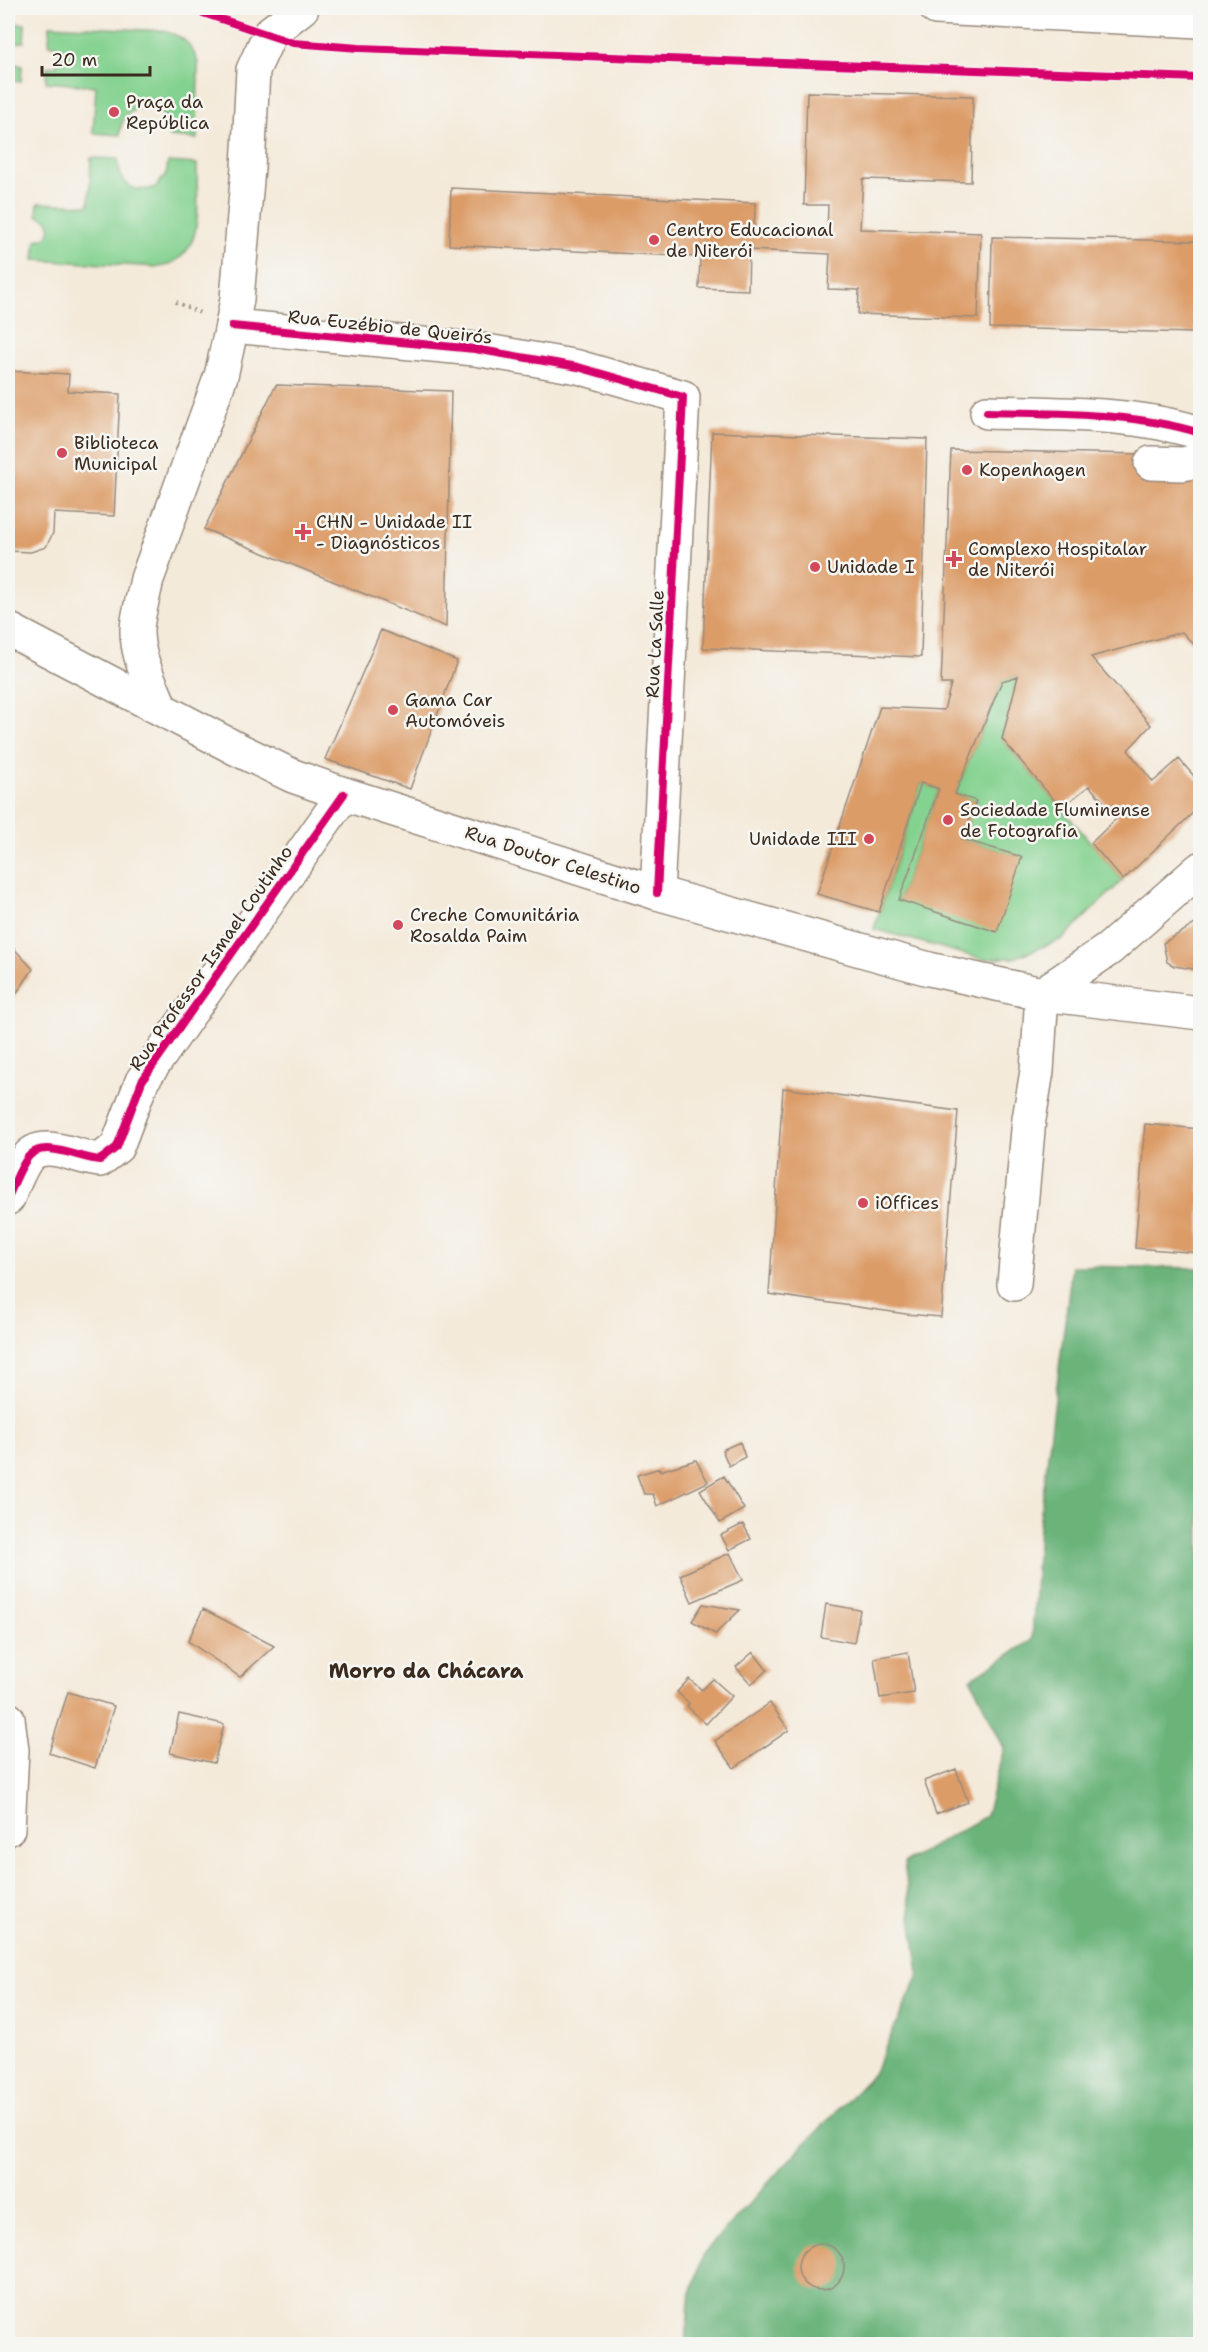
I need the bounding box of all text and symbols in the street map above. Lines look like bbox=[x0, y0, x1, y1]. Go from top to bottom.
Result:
scale bar bbox=[42, 39, 150, 77]
text: 20 m bbox=[51, 48, 97, 72]
place label: Praça da República bbox=[126, 90, 209, 135]
marker: Praça da República bbox=[107, 105, 121, 119]
place label: Centro Educacional de Niterói bbox=[666, 218, 834, 263]
marker: Centro Educacional de Niterói bbox=[647, 233, 661, 247]
street label: Rua Euzébio de Queirós bbox=[287, 304, 493, 350]
place label: Biblioteca Municipal bbox=[74, 431, 158, 476]
marker: Biblioteca Municipal bbox=[55, 446, 69, 460]
place label: Kopenhagen bbox=[979, 458, 1086, 482]
marker: Kopenhagen bbox=[960, 463, 974, 477]
place label: CHN - Unidade II - Diagnósticos bbox=[316, 510, 472, 555]
marker: CHN - Unidade II - Diagnósticos bbox=[294, 523, 312, 541]
place label: Complexo Hospitalar de Niterói bbox=[968, 537, 1147, 582]
marker: Complexo Hospitalar de Niterói bbox=[945, 550, 963, 568]
place label: Unidade I bbox=[827, 555, 915, 579]
marker: Unidade I bbox=[808, 560, 822, 574]
street label: Rua La Salle bbox=[640, 589, 670, 699]
place label: Gama Car Automóveis bbox=[405, 688, 506, 733]
marker: Gama Car Automóveis bbox=[386, 703, 400, 717]
place label: Sociedade Fluminense de Fotografia bbox=[960, 798, 1150, 843]
marker: Sociedade Fluminense de Fotografia bbox=[941, 813, 955, 827]
street label: Rua Doutor Celestino bbox=[462, 820, 644, 900]
place label: Unidade III bbox=[749, 827, 857, 851]
marker: Unidade III bbox=[862, 832, 876, 846]
street label: Rua Professor Ismael Coutinho bbox=[124, 841, 298, 1075]
place label: Creche Comunitária Rosalda Paim bbox=[410, 903, 579, 948]
marker: Creche Comunitária Rosalda Paim bbox=[391, 918, 405, 932]
place label: iOffices bbox=[875, 1191, 939, 1215]
marker: iOffices bbox=[856, 1196, 870, 1210]
district label: Morro da Chácara bbox=[329, 1658, 524, 1684]

